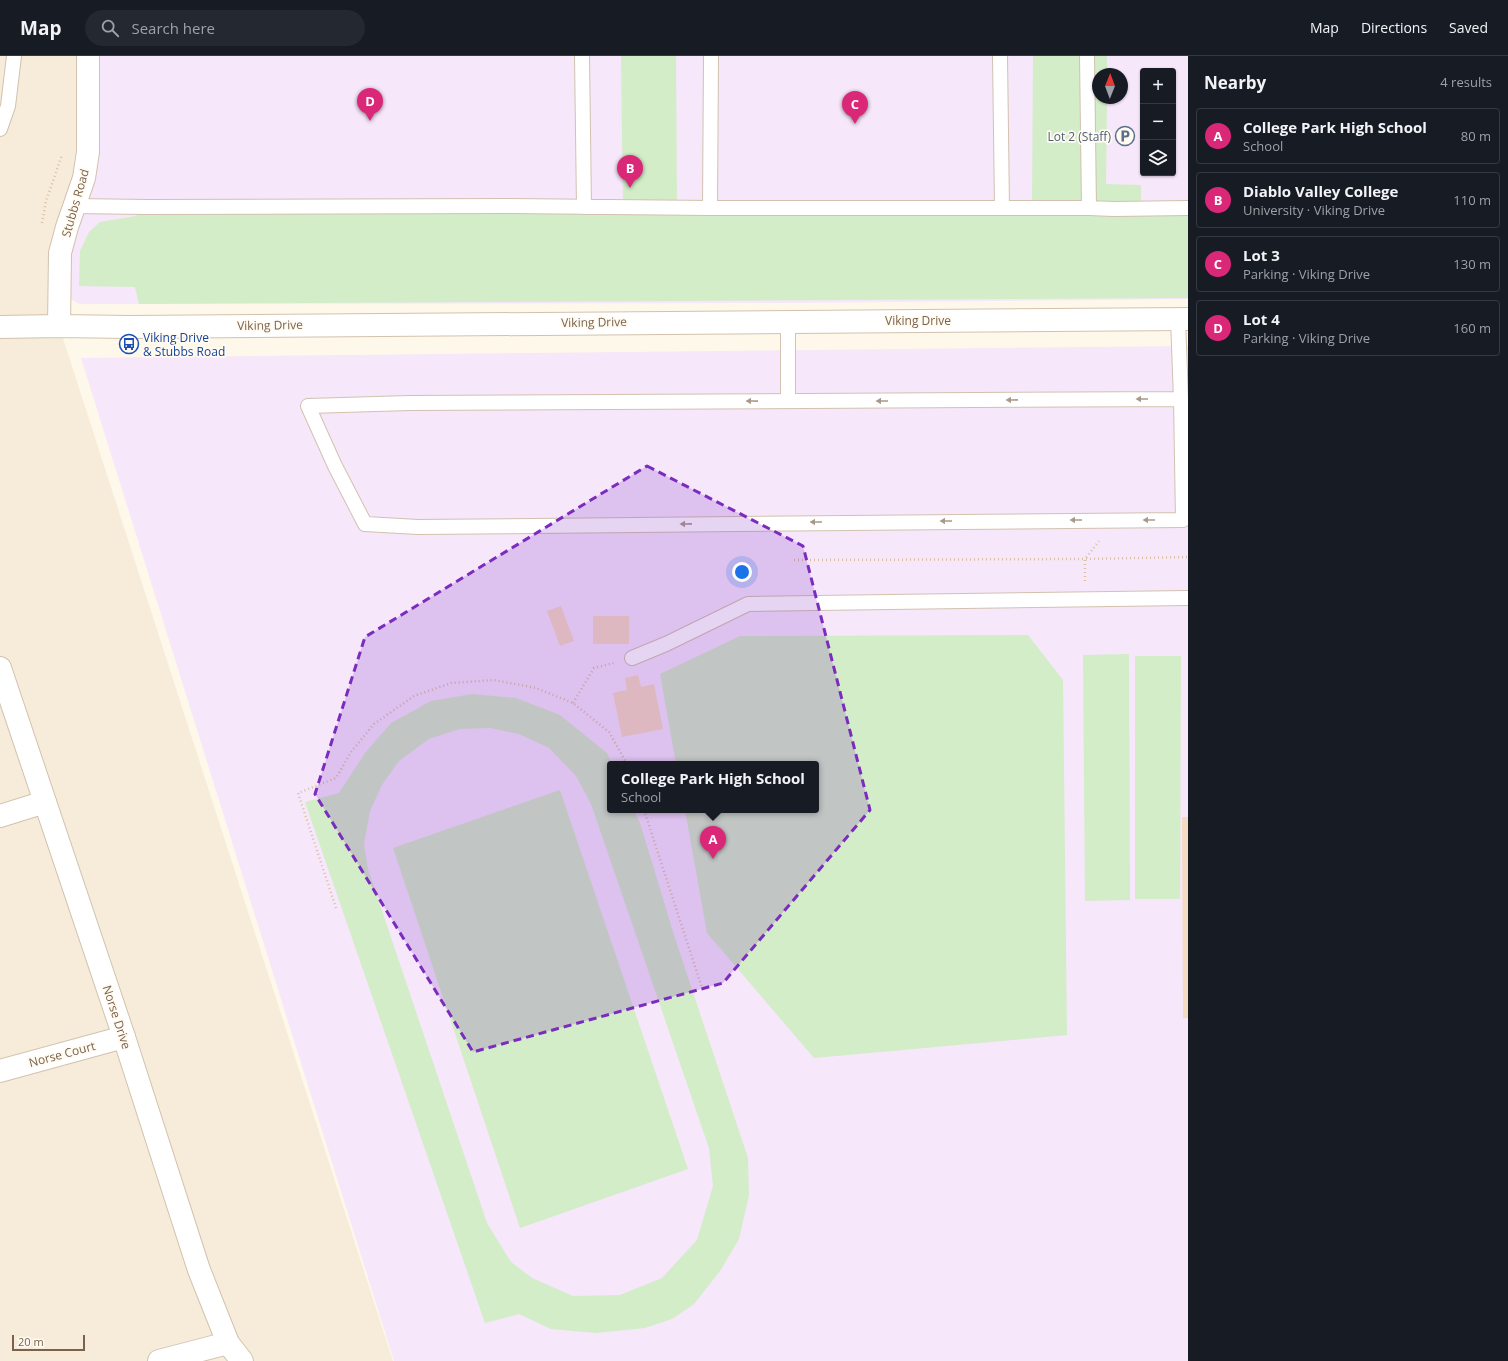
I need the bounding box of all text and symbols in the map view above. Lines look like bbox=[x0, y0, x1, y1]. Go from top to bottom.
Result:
search box bbox=[85, 10, 365, 46]
text: Map bbox=[20, 15, 61, 41]
icon: search bbox=[99, 17, 121, 39]
text: Search here bbox=[131, 18, 215, 38]
text: Map bbox=[1310, 18, 1339, 37]
text: Directions bbox=[1361, 18, 1427, 37]
text: Saved bbox=[1449, 18, 1488, 37]
north arrow bbox=[1092, 68, 1128, 104]
map controls bbox=[1140, 68, 1176, 176]
button: + bbox=[1140, 68, 1176, 104]
text: Nearby bbox=[1204, 71, 1266, 94]
text: 4 results bbox=[1440, 73, 1492, 91]
pin: D bbox=[357, 88, 383, 121]
pin: C bbox=[842, 91, 868, 124]
button: − bbox=[1140, 104, 1176, 140]
text: College Park High School bbox=[1243, 117, 1427, 137]
parking icon: Lot 2 (Staff) bbox=[1114, 125, 1136, 147]
text: A bbox=[1214, 127, 1222, 145]
text: 80 m bbox=[1461, 127, 1491, 145]
place label: Lot 2 (Staff) bbox=[1047, 128, 1111, 145]
text: School bbox=[1243, 137, 1283, 155]
button: layers bbox=[1140, 140, 1176, 176]
pin: B bbox=[617, 155, 643, 188]
street label: Stubbs Road bbox=[57, 167, 93, 239]
text: Diablo Valley College bbox=[1243, 181, 1398, 201]
text: B bbox=[1214, 191, 1222, 209]
text: 110 m bbox=[1453, 191, 1491, 209]
text: University · Viking Drive bbox=[1243, 201, 1385, 219]
text: Lot 3 bbox=[1243, 245, 1280, 265]
text: C bbox=[1214, 255, 1222, 273]
text: 130 m bbox=[1453, 255, 1491, 273]
text: Parking · Viking Drive bbox=[1243, 265, 1370, 283]
text: Lot 4 bbox=[1243, 309, 1280, 329]
street label: Viking Drive bbox=[885, 312, 951, 329]
street label: Viking Drive bbox=[561, 313, 627, 331]
street label: Viking Drive bbox=[237, 316, 303, 334]
text: D bbox=[1213, 319, 1223, 337]
text: 160 m bbox=[1453, 319, 1491, 337]
place label: Viking Drive & Stubbs Road bbox=[143, 329, 225, 360]
text: Parking · Viking Drive bbox=[1243, 329, 1370, 347]
bus stop icon: Viking Drive & Stubbs Road bbox=[118, 333, 140, 355]
one-way arrow bbox=[1135, 396, 1148, 402]
one-way arrow bbox=[1005, 397, 1018, 403]
one-way arrow bbox=[745, 398, 758, 404]
one-way arrow bbox=[875, 398, 888, 404]
one-way arrow bbox=[1069, 517, 1082, 523]
one-way arrow bbox=[1142, 517, 1155, 523]
one-way arrow bbox=[939, 518, 952, 524]
one-way arrow bbox=[809, 519, 822, 525]
one-way arrow bbox=[679, 521, 692, 527]
your location bbox=[732, 562, 752, 582]
popup bbox=[607, 761, 819, 813]
text: College Park High School bbox=[621, 768, 805, 788]
text: School bbox=[621, 788, 661, 806]
pin: A bbox=[700, 826, 726, 859]
street label: Norse Drive bbox=[99, 983, 135, 1051]
street label: Norse Court bbox=[27, 1037, 97, 1071]
scale bar bbox=[12, 1333, 85, 1352]
text: 20 m bbox=[18, 1334, 44, 1349]

